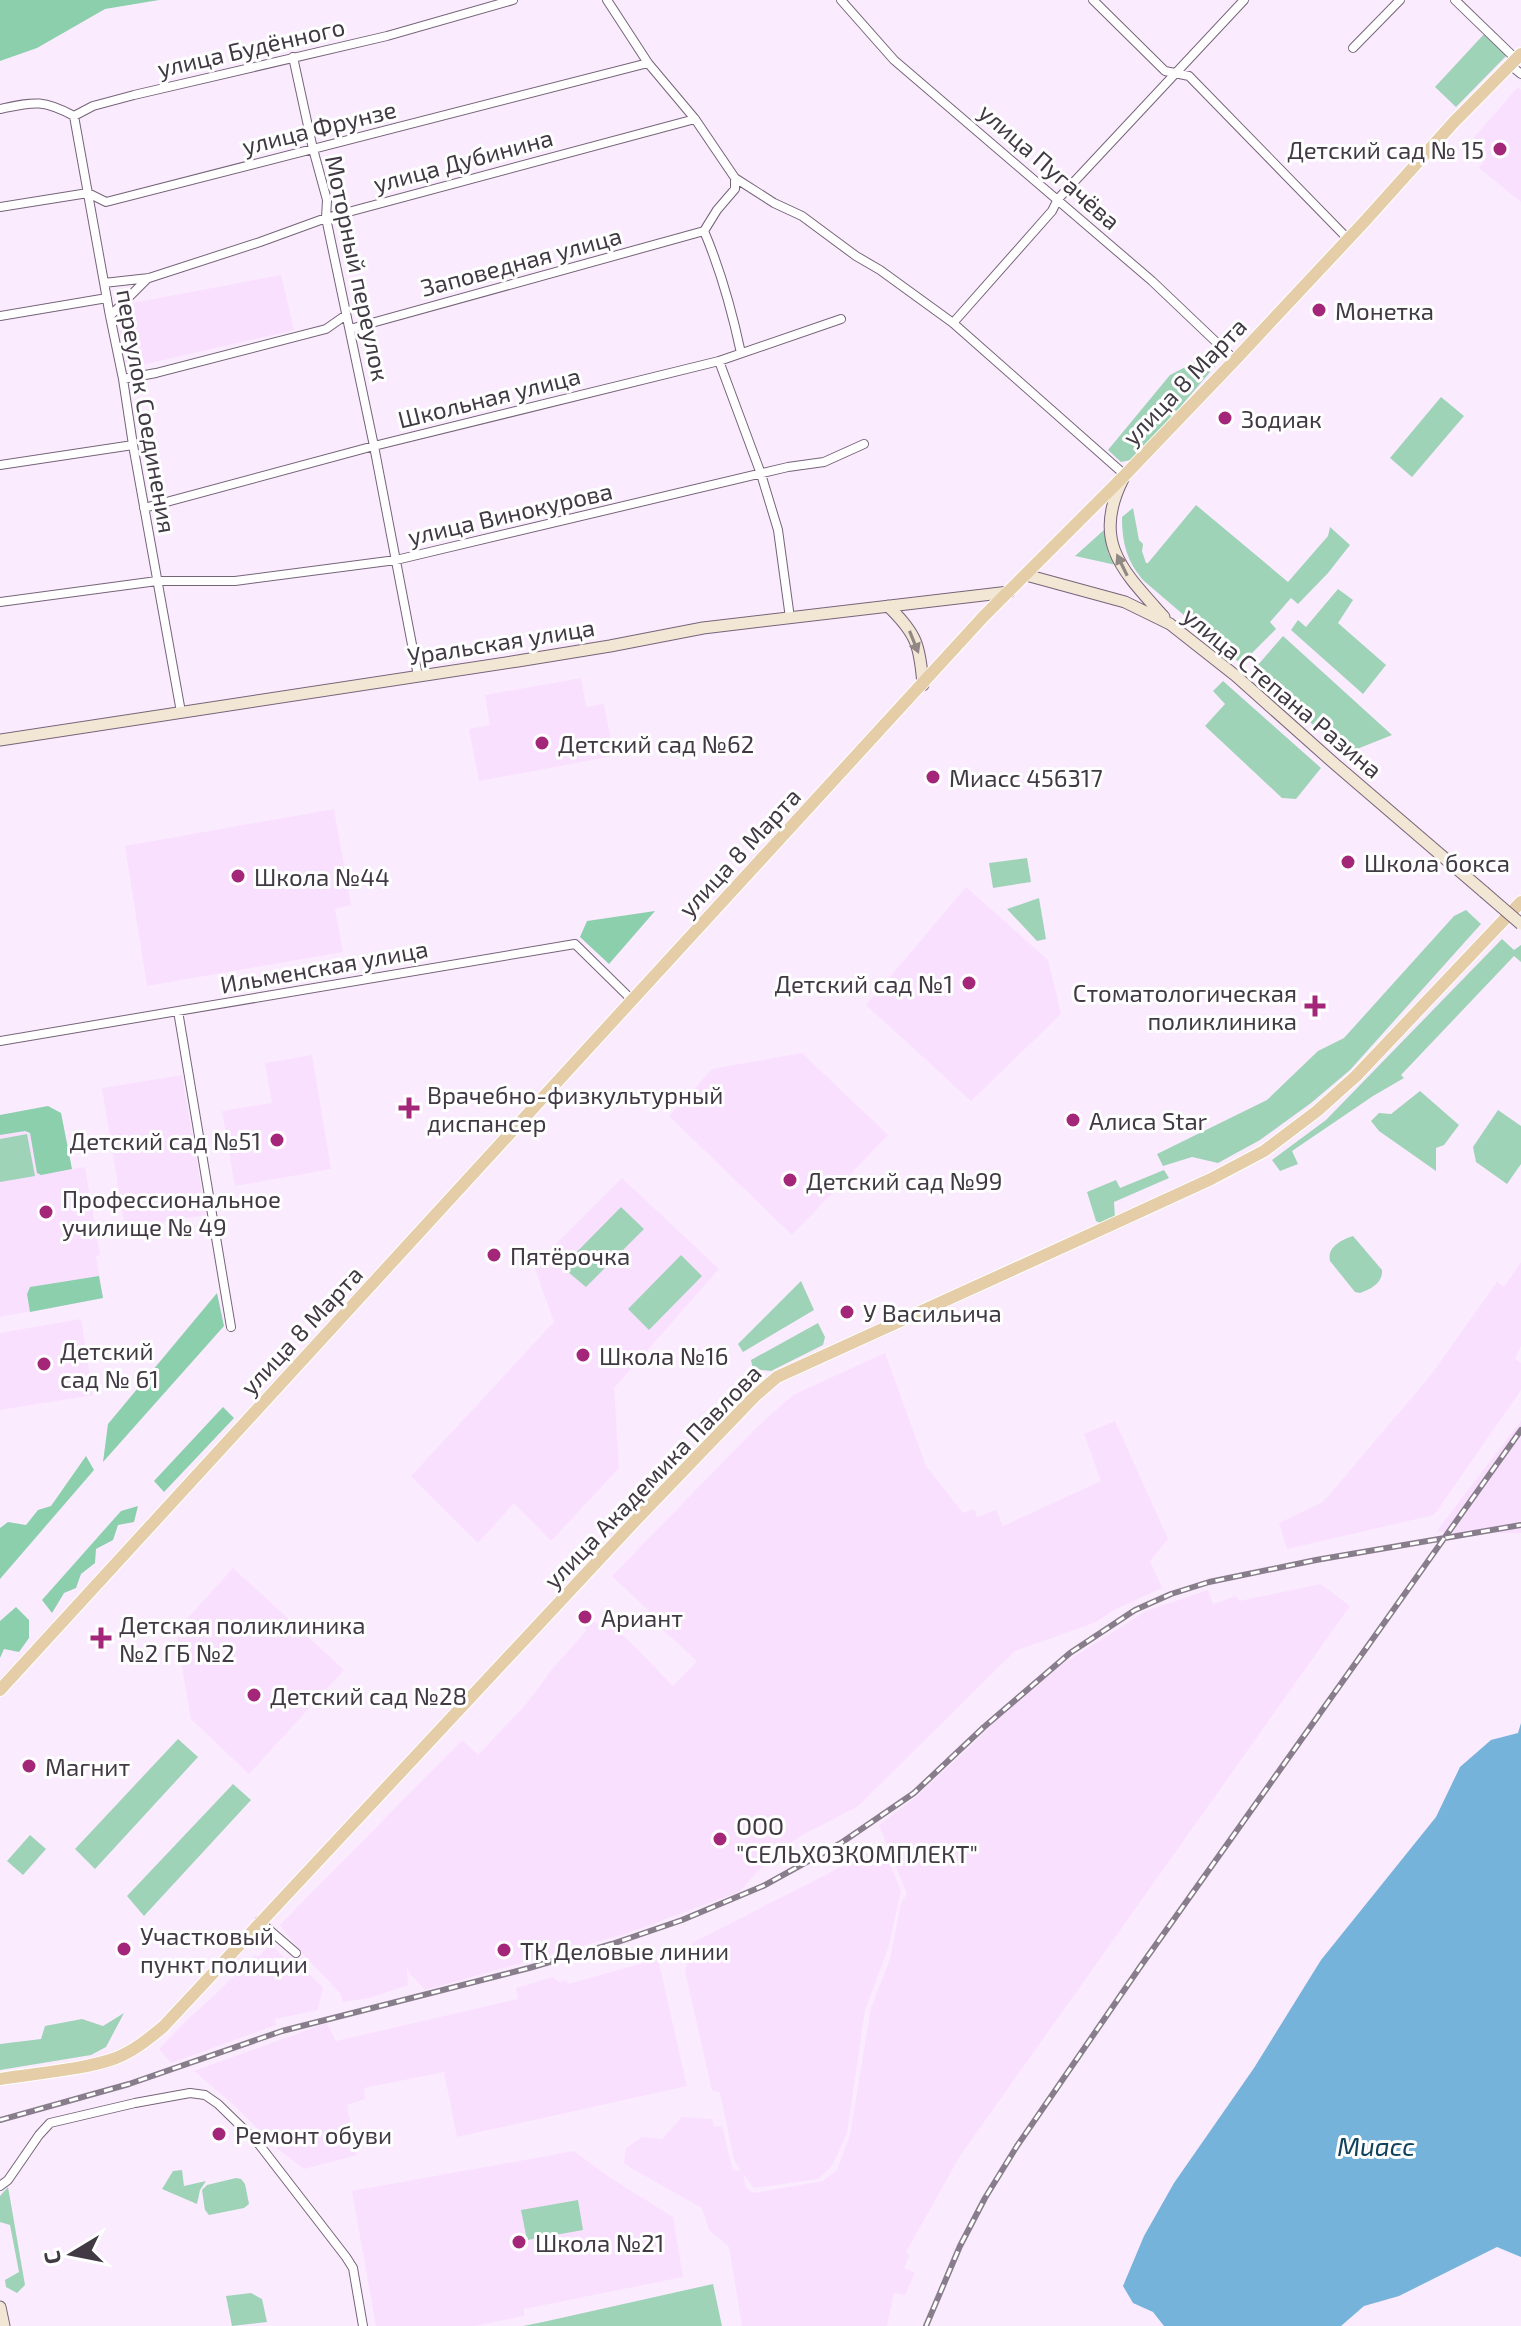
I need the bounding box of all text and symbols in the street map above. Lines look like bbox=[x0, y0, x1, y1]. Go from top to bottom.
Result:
street label: улица Будённого bbox=[154, 11, 348, 84]
street label: улица Фрунзе bbox=[239, 94, 399, 161]
street label: улица Пугачёва bbox=[973, 97, 1127, 236]
street label: улица Дубинина bbox=[370, 122, 556, 199]
place label: Детский сад № 15 bbox=[1287, 135, 1484, 164]
marker: Детский сад № 15 bbox=[1491, 140, 1509, 158]
street label: Моторный переулок bbox=[319, 152, 396, 384]
street label: Заповедная улица bbox=[417, 220, 625, 303]
street label: переулок Соединения bbox=[110, 287, 183, 535]
place label: Монетка bbox=[1335, 296, 1434, 325]
marker: Монетка bbox=[1310, 301, 1328, 319]
street label: улица 8 Марта bbox=[1116, 311, 1253, 451]
street label: Школьная улица bbox=[395, 360, 584, 435]
place label: Зодиак bbox=[1241, 404, 1322, 433]
marker: Зодиак bbox=[1216, 409, 1234, 427]
street label: улица Винокурова bbox=[405, 475, 615, 552]
one-way arrow bbox=[1115, 553, 1129, 576]
street label: улица Степана Разина bbox=[1177, 600, 1388, 784]
street label: Уральская улица bbox=[405, 612, 597, 671]
one-way arrow bbox=[908, 630, 921, 654]
place label: Детский сад №62 bbox=[558, 729, 754, 758]
marker: Детский сад №62 bbox=[533, 734, 551, 752]
place label: Миасс 456317 bbox=[949, 763, 1103, 792]
marker: Миасс 456317 bbox=[924, 768, 942, 786]
street label: улица 8 Марта bbox=[672, 782, 807, 923]
place label: Школа бокса bbox=[1364, 848, 1510, 877]
marker: Школа бокса bbox=[1339, 853, 1357, 871]
place label: Школа №44 bbox=[254, 862, 390, 891]
marker: Школа №44 bbox=[229, 867, 247, 885]
street label: Ильменская улица bbox=[218, 933, 430, 1000]
place label: Детский сад №1 bbox=[774, 969, 953, 998]
marker: Детский сад №1 bbox=[960, 974, 978, 992]
place label: Стоматологическая поликлиника bbox=[1073, 978, 1297, 1035]
marker: Стоматологическая поликлиника bbox=[1304, 995, 1326, 1017]
place label: Врачебно-физкультурный диспансер bbox=[427, 1080, 723, 1137]
marker: Врачебно-физкультурный диспансер bbox=[398, 1097, 420, 1119]
place label: Алиса Star bbox=[1089, 1106, 1208, 1135]
marker: Алиса Star bbox=[1064, 1111, 1082, 1129]
place label: Детский сад №51 bbox=[70, 1126, 261, 1155]
marker: Детский сад №51 bbox=[268, 1131, 286, 1149]
place label: Детский сад №99 bbox=[806, 1166, 1002, 1195]
marker: Детский сад №99 bbox=[781, 1171, 799, 1189]
place label: Профессиональное училище № 49 bbox=[62, 1184, 281, 1242]
marker: Профессиональное училище № 49 bbox=[37, 1203, 55, 1221]
place label: Пятёрочка bbox=[510, 1241, 630, 1270]
marker: Пятёрочка bbox=[485, 1246, 503, 1264]
street label: улица 8 Марта bbox=[234, 1260, 369, 1401]
place label: У Васильича bbox=[863, 1298, 1002, 1327]
marker: У Васильича bbox=[838, 1303, 856, 1321]
place label: Детский сад № 61 bbox=[60, 1336, 159, 1393]
place label: Школа №16 bbox=[599, 1341, 729, 1370]
marker: Школа №16 bbox=[574, 1346, 592, 1364]
marker: Детский сад № 61 bbox=[35, 1355, 53, 1373]
street label: улица Академика Павлова bbox=[537, 1358, 767, 1595]
place label: Ариант bbox=[601, 1603, 683, 1632]
marker: Ариант bbox=[576, 1608, 594, 1626]
place label: Детская поликлиника №2 ГБ №2 bbox=[119, 1610, 365, 1667]
marker: Детская поликлиника №2 ГБ №2 bbox=[90, 1627, 112, 1649]
place label: Детский сад №28 bbox=[270, 1681, 467, 1710]
marker: Детский сад №28 bbox=[245, 1686, 263, 1704]
place label: Магнит bbox=[45, 1752, 130, 1781]
marker: Магнит bbox=[20, 1757, 38, 1775]
place label: ООО "СЕЛЬХОЗКОМПЛЕКТ" bbox=[736, 1811, 978, 1868]
marker: ООО "СЕЛЬХОЗКОМПЛЕКТ" bbox=[711, 1830, 729, 1848]
place label: Участковый пункт полиции bbox=[140, 1921, 308, 1979]
place label: ТК Деловые линии bbox=[520, 1936, 729, 1965]
marker: Участковый пункт полиции bbox=[115, 1940, 133, 1958]
marker: ТК Деловые линии bbox=[495, 1941, 513, 1959]
place label: Ремонт обуви bbox=[235, 2120, 392, 2150]
marker: Ремонт обуви bbox=[210, 2125, 228, 2143]
water label: Миасс bbox=[1337, 2130, 1415, 2161]
north arrow bbox=[32, 2214, 112, 2294]
place label: Школа №21 bbox=[535, 2228, 664, 2257]
marker: Школа №21 bbox=[510, 2233, 528, 2251]
text: С bbox=[37, 2249, 65, 2266]

